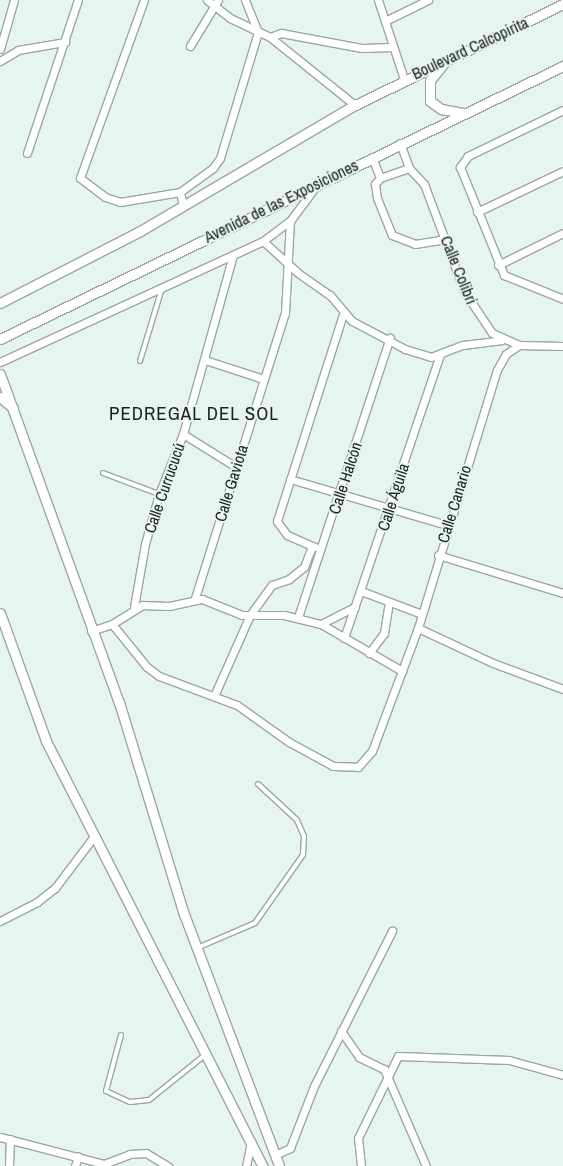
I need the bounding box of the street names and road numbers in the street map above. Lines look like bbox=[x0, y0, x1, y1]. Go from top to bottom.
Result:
street label: Boulevard Calcopirita bbox=[409, 13, 531, 83]
street label: Avenida de las Exposiciones bbox=[201, 155, 361, 247]
street label: Calle Colibri bbox=[437, 233, 481, 307]
street label: Calle Currucucú bbox=[140, 440, 188, 536]
street label: Calle Halcón bbox=[324, 440, 366, 516]
street label: Calle Gaviota bbox=[210, 442, 252, 524]
street label: Calle Águila bbox=[373, 460, 413, 534]
street label: Calle Canario bbox=[433, 463, 475, 545]

